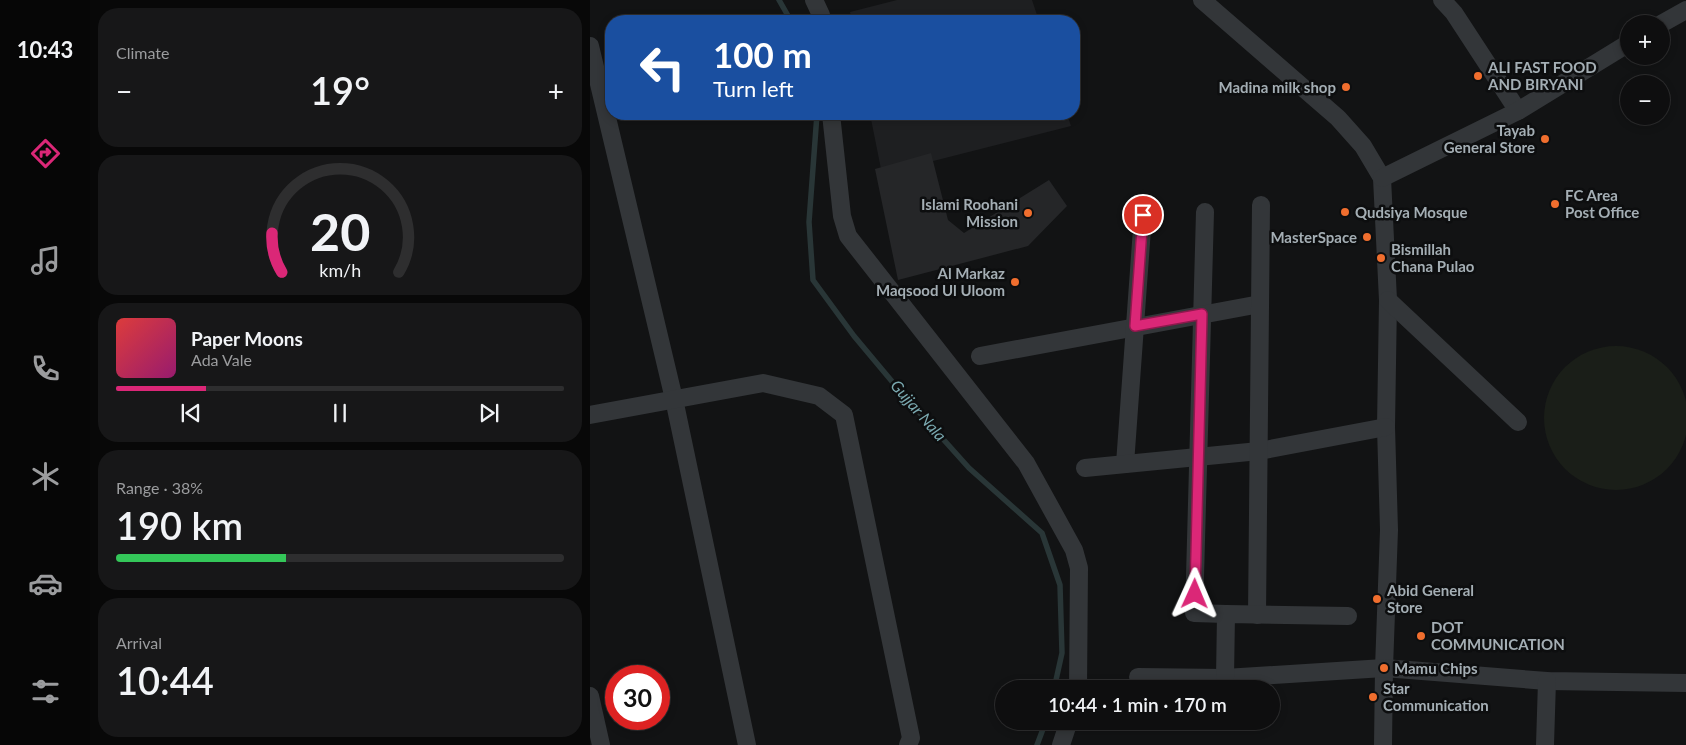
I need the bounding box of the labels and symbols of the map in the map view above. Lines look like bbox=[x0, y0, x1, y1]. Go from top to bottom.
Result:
place label: ALI FAST FOOD AND BIRYANI bbox=[1487, 58, 1597, 93]
marker: ALI FAST FOOD AND BIRYANI bbox=[1472, 70, 1484, 82]
place label: Madina milk shop bbox=[1218, 78, 1336, 96]
marker: Madina milk shop bbox=[1340, 81, 1352, 93]
place label: Tayab General Store bbox=[1444, 121, 1535, 156]
marker: Tayab General Store bbox=[1539, 133, 1551, 145]
place label: FC Area Post Office bbox=[1565, 186, 1639, 221]
pin bbox=[1122, 194, 1164, 236]
place label: Islami Roohani Mission bbox=[921, 195, 1018, 230]
marker: FC Area Post Office bbox=[1549, 198, 1561, 210]
place label: Qudsiya Mosque bbox=[1355, 203, 1468, 221]
marker: Qudsiya Mosque bbox=[1339, 206, 1351, 218]
marker: Islami Roohani Mission bbox=[1022, 207, 1034, 219]
place label: MasterSpace bbox=[1270, 228, 1357, 246]
marker: MasterSpace bbox=[1361, 231, 1373, 243]
place label: Bismillah Chana Pulao bbox=[1391, 240, 1475, 275]
marker: Bismillah Chana Pulao bbox=[1375, 252, 1387, 264]
place label: Al Markaz Maqsood Ul Uloom bbox=[876, 264, 1005, 299]
marker: Al Markaz Maqsood Ul Uloom bbox=[1009, 276, 1021, 288]
water label: Gujjar Nala bbox=[887, 376, 951, 444]
position arrow bbox=[1168, 567, 1220, 619]
place label: Abid General Store bbox=[1386, 581, 1474, 616]
marker: Abid General Store bbox=[1371, 593, 1383, 605]
place label: DOT COMMUNICATION bbox=[1431, 618, 1565, 653]
marker: DOT COMMUNICATION bbox=[1415, 630, 1427, 642]
place label: Mamu Chips bbox=[1394, 659, 1478, 677]
marker: Mamu Chips bbox=[1378, 662, 1390, 674]
speed limit sign: 30 bbox=[605, 665, 670, 730]
place label: Star Communication bbox=[1383, 679, 1489, 714]
marker: Star Communication bbox=[1367, 691, 1379, 703]

